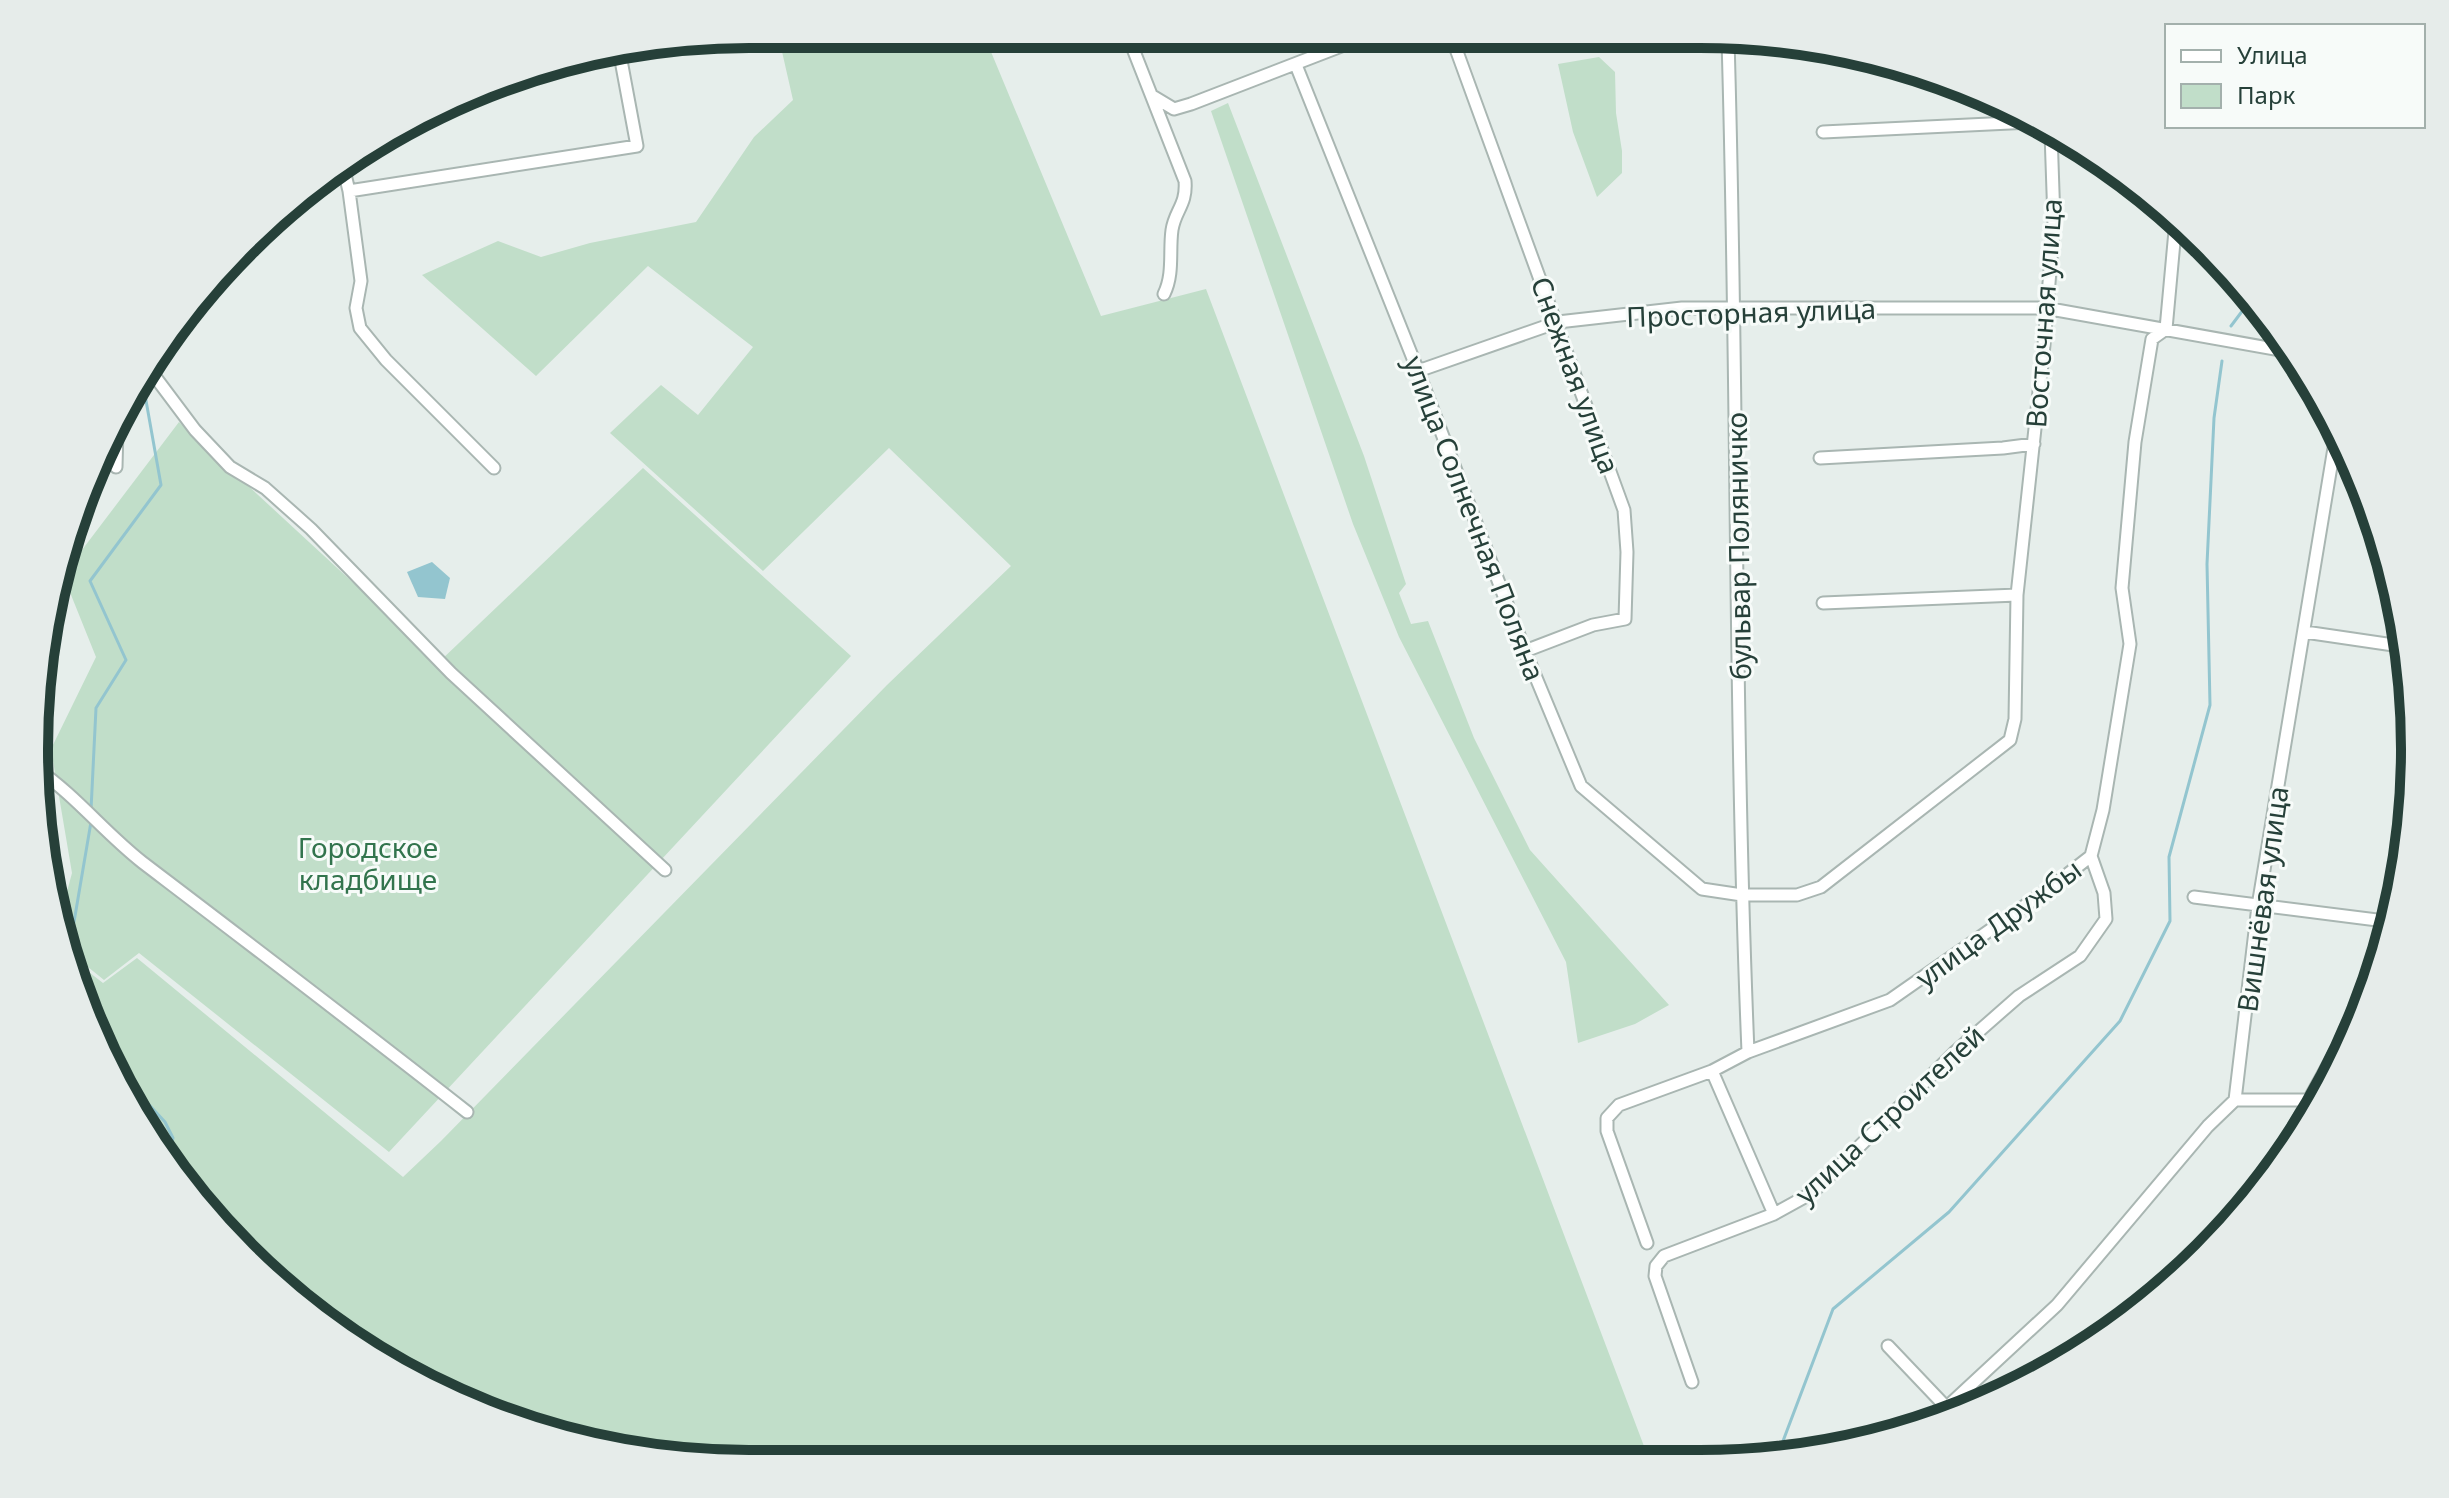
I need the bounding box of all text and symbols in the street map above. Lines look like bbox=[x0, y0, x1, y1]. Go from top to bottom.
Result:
legend bbox=[2165, 24, 2425, 128]
text: Улица bbox=[2237, 38, 2308, 71]
text: Парк bbox=[2237, 78, 2296, 111]
street label: Восточная улица bbox=[2016, 197, 2070, 429]
street label: Снежная улица bbox=[1523, 271, 1629, 479]
street label: Просторная улица bbox=[1625, 289, 1877, 335]
street label: улица Солнечная Поляна bbox=[1395, 350, 1555, 686]
street label: бульвар Поляничко bbox=[1717, 412, 1759, 680]
street label: Вишнёвая улица bbox=[2227, 784, 2297, 1014]
park label: Городское кладбище bbox=[298, 828, 438, 898]
street label: улица Дружбы bbox=[1907, 850, 2089, 996]
street label: улица Строителей bbox=[1786, 1016, 1992, 1212]

